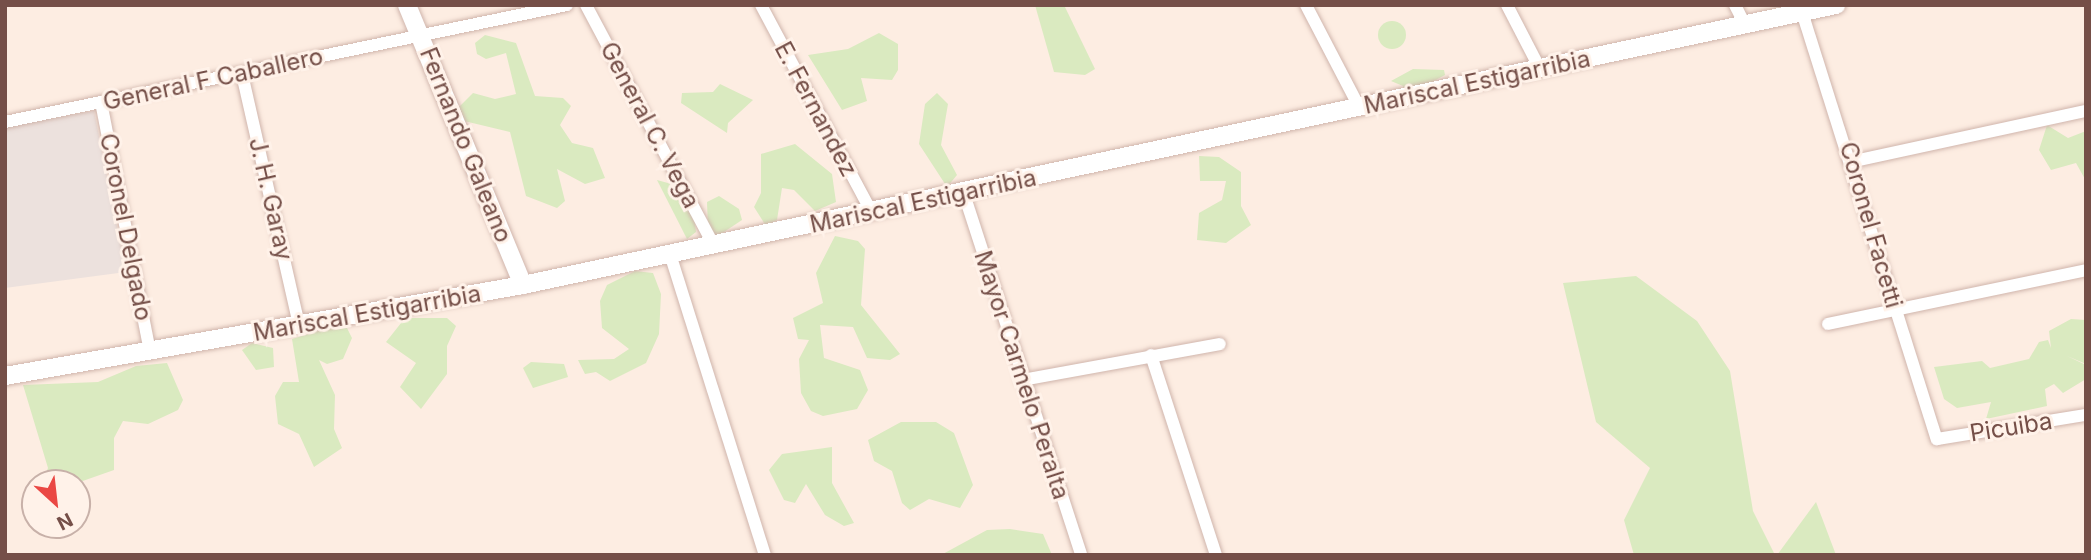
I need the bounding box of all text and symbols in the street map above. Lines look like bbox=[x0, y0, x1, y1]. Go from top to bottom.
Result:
street label: General C. Vega bbox=[594, 37, 706, 213]
street label: E. Fernandez bbox=[769, 37, 863, 181]
street label: General F Caballero bbox=[100, 42, 326, 116]
street label: Fernando Galeano bbox=[414, 43, 518, 247]
street label: Mariscal Estigarribia bbox=[1361, 44, 1593, 120]
street label: Coronel Delgado bbox=[94, 131, 158, 323]
street label: J. H. Garay bbox=[243, 135, 299, 263]
street label: Coronel Facetti bbox=[1834, 139, 1908, 311]
street label: Mariscal Estigarribia bbox=[807, 163, 1039, 239]
street label: Mayor Carmelo Peralta bbox=[968, 247, 1076, 503]
street label: Mariscal Estigarribia bbox=[251, 279, 483, 347]
street label: Picuiba bbox=[1968, 406, 2054, 448]
north arrow bbox=[21, 469, 91, 539]
text: N bbox=[53, 508, 77, 535]

